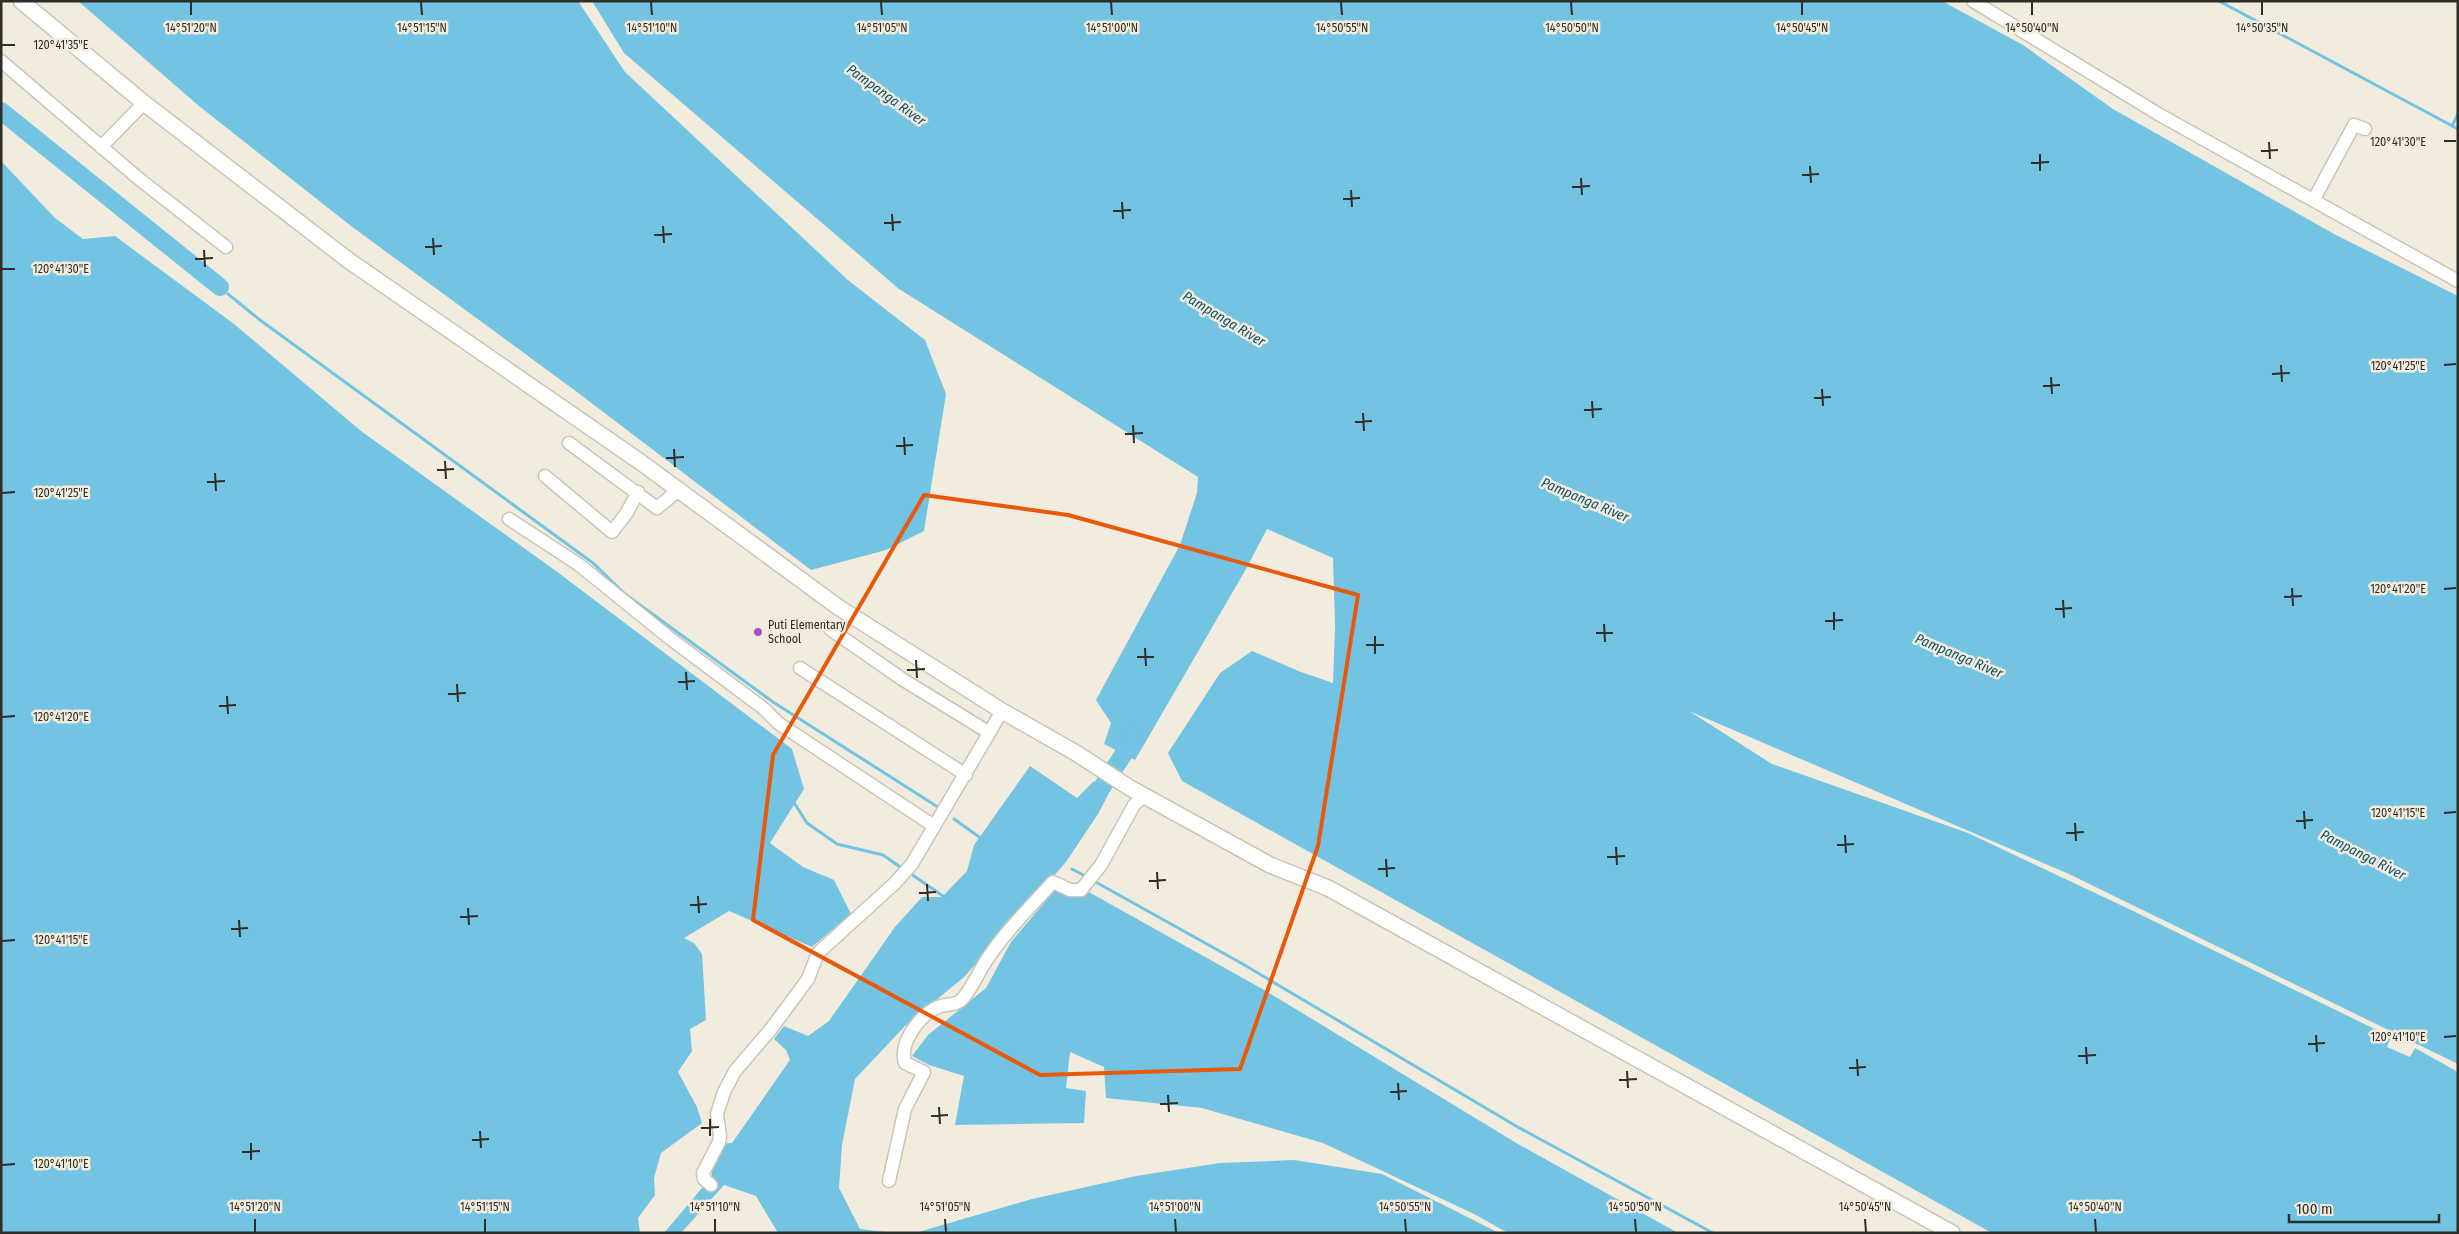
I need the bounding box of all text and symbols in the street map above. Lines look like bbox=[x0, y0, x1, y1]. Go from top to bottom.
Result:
text: 14°51'20"N bbox=[165, 21, 217, 35]
text: 14°51'15"N bbox=[397, 21, 447, 35]
text: 14°51'10"N bbox=[627, 21, 677, 35]
text: 14°51'05"N bbox=[856, 21, 908, 35]
text: 14°51'00"N bbox=[1086, 21, 1138, 35]
text: 14°50'55"N bbox=[1316, 21, 1368, 35]
text: 14°50'50"N bbox=[1545, 21, 1599, 35]
text: 14°50'45"N bbox=[1776, 21, 1828, 35]
text: 14°50'40"N bbox=[2005, 21, 2059, 35]
text: 14°50'35"N bbox=[2236, 21, 2288, 35]
text: 120°41'35"E bbox=[34, 38, 89, 52]
water label: Pampanga River bbox=[843, 61, 930, 130]
text: 120°41'30"E bbox=[2370, 135, 2426, 149]
text: 120°41'30"E bbox=[33, 262, 89, 276]
water label: Pampanga River bbox=[1180, 288, 1269, 351]
text: 120°41'25"E bbox=[2371, 359, 2426, 373]
water label: Pampanga River bbox=[1539, 474, 1632, 526]
text: 120°41'25"E bbox=[34, 486, 89, 500]
text: 120°41'20"E bbox=[2370, 582, 2426, 596]
place label: Puti Elementary School bbox=[768, 618, 846, 646]
marker: Puti Elementary School bbox=[752, 626, 764, 638]
water label: Pampanga River bbox=[1913, 630, 2006, 682]
text: 120°41'20"E bbox=[33, 710, 89, 724]
text: 120°41'15"E bbox=[2371, 806, 2425, 820]
water label: Pampanga River bbox=[2318, 826, 2409, 884]
text: 120°41'15"E bbox=[34, 933, 88, 947]
text: 120°41'10"E bbox=[2370, 1030, 2426, 1044]
text: 120°41'10"E bbox=[33, 1157, 89, 1171]
scale bar bbox=[2289, 1192, 2439, 1224]
text: 14°51'20"N bbox=[229, 1200, 281, 1214]
text: 14°51'15"N bbox=[460, 1200, 510, 1214]
text: 14°51'10"N bbox=[690, 1200, 740, 1214]
text: 14°51'05"N bbox=[919, 1200, 971, 1214]
text: 14°51'00"N bbox=[1149, 1200, 1201, 1214]
text: 14°50'55"N bbox=[1379, 1200, 1431, 1214]
text: 14°50'50"N bbox=[1608, 1200, 1662, 1214]
text: 14°50'45"N bbox=[1839, 1200, 1891, 1214]
text: 14°50'40"N bbox=[2068, 1200, 2122, 1214]
text: 100 m bbox=[2296, 1200, 2333, 1218]

